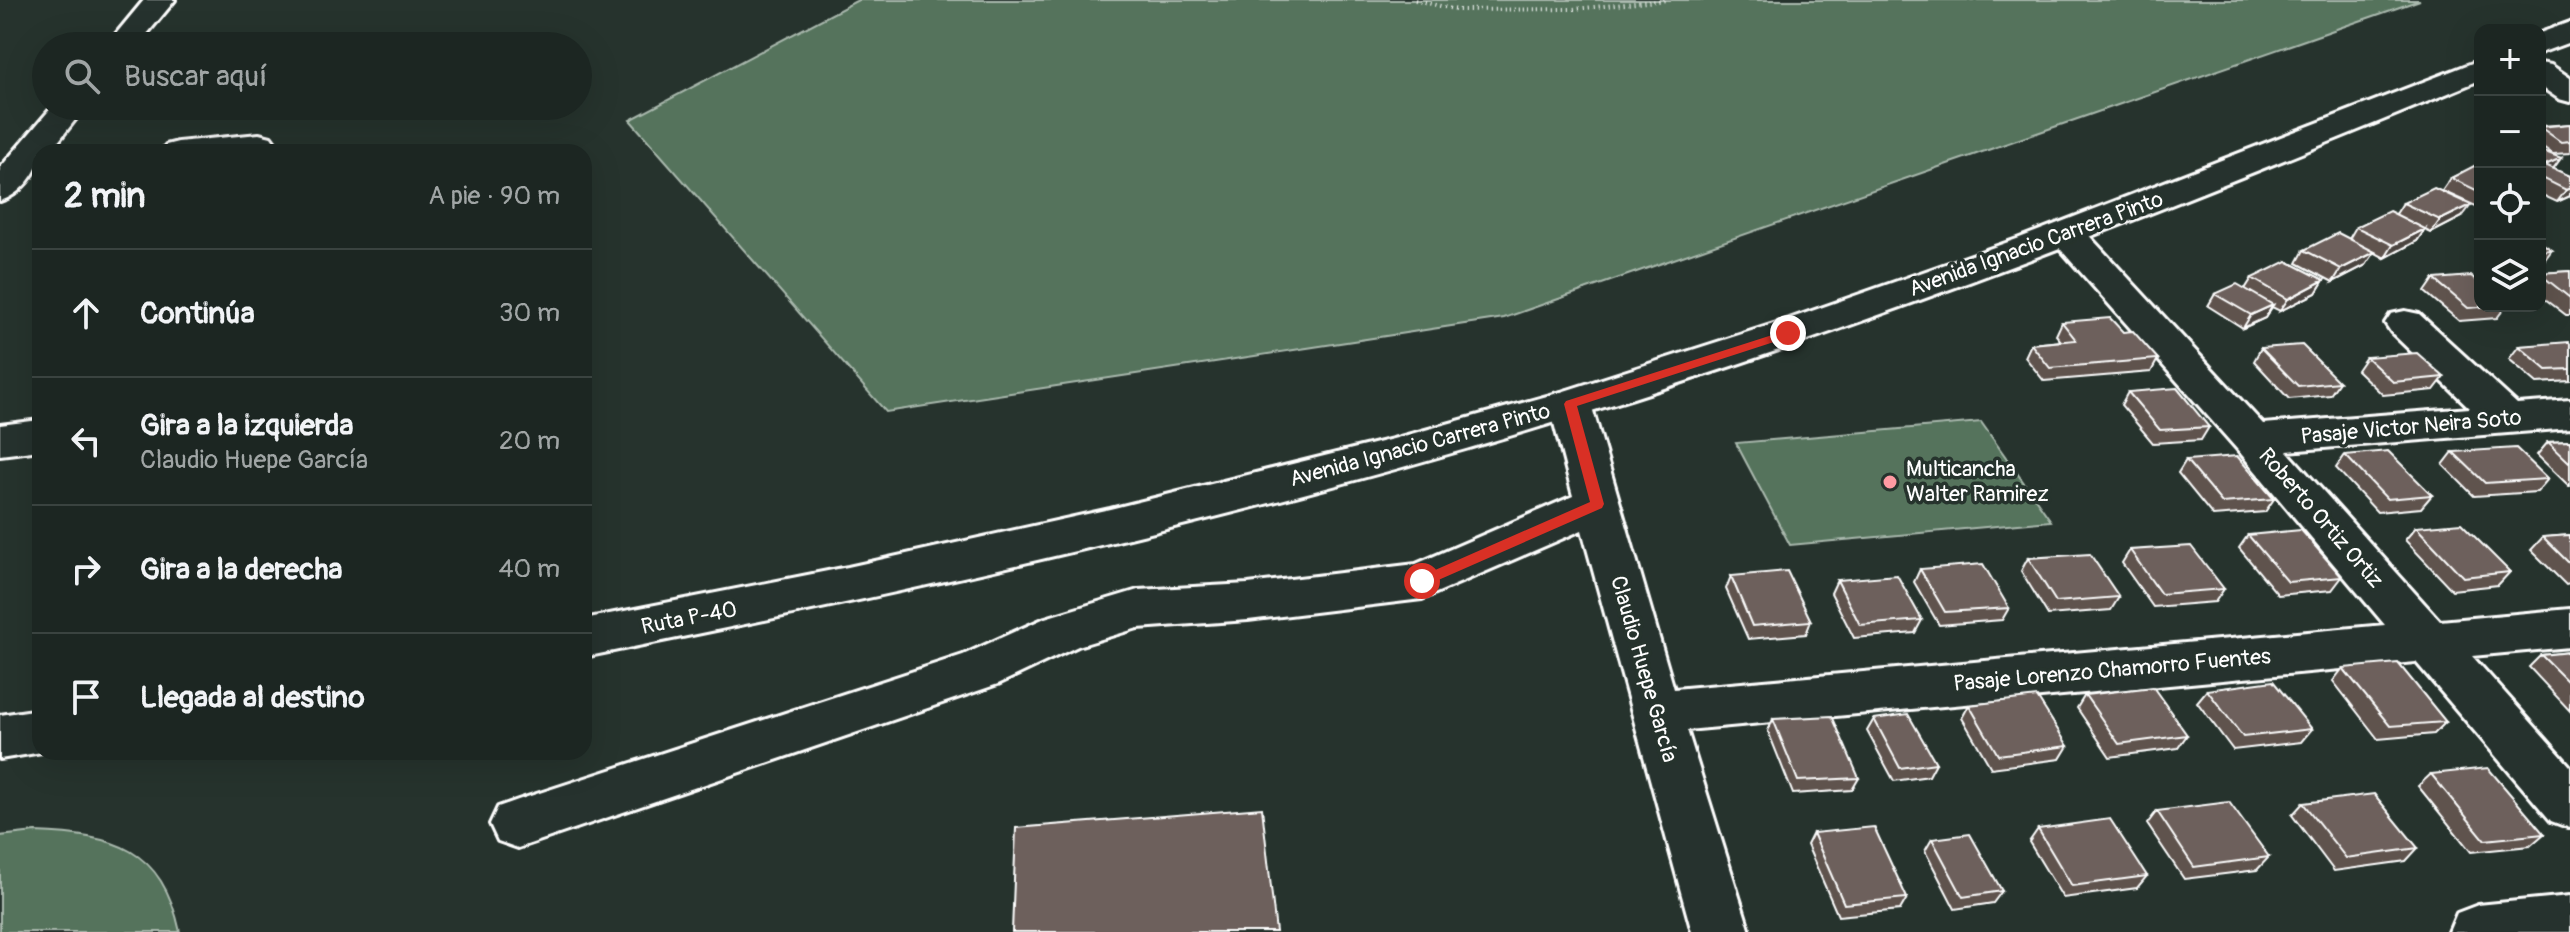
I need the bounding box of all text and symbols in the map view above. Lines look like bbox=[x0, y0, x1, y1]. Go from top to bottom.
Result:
map controls bbox=[2474, 24, 2546, 312]
button: + bbox=[2474, 24, 2546, 96]
search box bbox=[32, 32, 592, 120]
icon: search bbox=[60, 54, 104, 98]
text: Buscar aquí bbox=[124, 58, 267, 95]
button: − bbox=[2474, 96, 2546, 168]
button: locate bbox=[2474, 168, 2546, 240]
text: 2 min bbox=[64, 175, 146, 218]
text: A pie · 90 m bbox=[428, 180, 560, 212]
street label: Avenida Ignacio Carrera Pinto bbox=[1905, 185, 2167, 303]
button: layers bbox=[2474, 240, 2546, 312]
icon: ahead bbox=[64, 291, 108, 335]
text: Continúa bbox=[140, 295, 255, 332]
text: 30 m bbox=[499, 297, 560, 329]
route end bbox=[1770, 315, 1806, 351]
street label: Avenida Ignacio Carrera Pinto bbox=[1287, 397, 1554, 493]
street label: Pasaje Victor Neira Soto bbox=[2299, 403, 2523, 451]
text: Gira a la izquierda bbox=[140, 407, 353, 444]
icon: left bbox=[64, 419, 108, 463]
text: 20 m bbox=[499, 425, 560, 457]
street label: Roberto Ortiz Ortiz bbox=[2253, 442, 2389, 594]
text: Claudio Huepe García bbox=[140, 444, 368, 476]
place label: Multicancha Walter Ramirez bbox=[1906, 455, 2049, 508]
marker: Multicancha Walter Ramirez bbox=[1881, 473, 1899, 491]
icon: right bbox=[64, 547, 108, 591]
text: Gira a la derecha bbox=[140, 551, 342, 588]
text: 40 m bbox=[498, 553, 560, 585]
route start bbox=[1404, 563, 1440, 599]
street label: Claudio Huepe García bbox=[1604, 572, 1684, 766]
street label: Ruta P-40 bbox=[639, 595, 739, 641]
street label: Pasaje Lorenzo Chamorro Fuentes bbox=[1952, 642, 2272, 698]
icon: arrive bbox=[64, 675, 108, 719]
text: Llegada al destino bbox=[140, 679, 365, 716]

